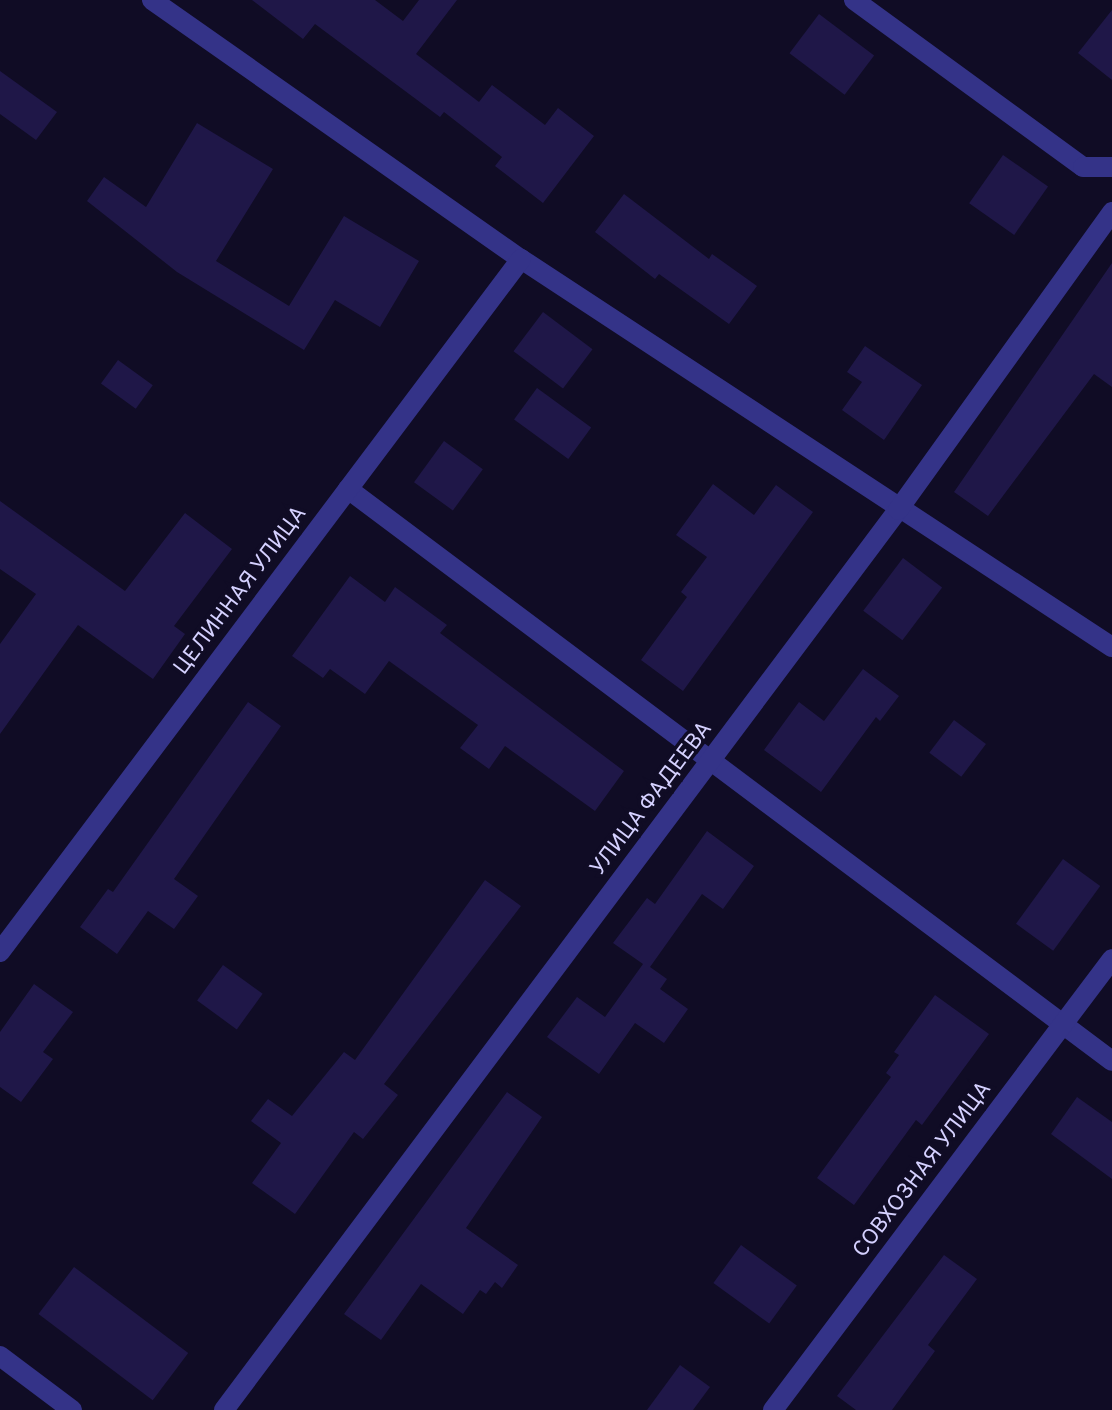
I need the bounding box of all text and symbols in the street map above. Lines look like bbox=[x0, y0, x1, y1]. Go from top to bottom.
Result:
street label: ЦЕЛИННАЯ УЛИЦА bbox=[169, 501, 313, 681]
street label: УЛИЦА ФАДЕЕВА bbox=[585, 717, 719, 881]
street label: СОВХОЗНАЯ УЛИЦА bbox=[848, 1077, 998, 1263]

